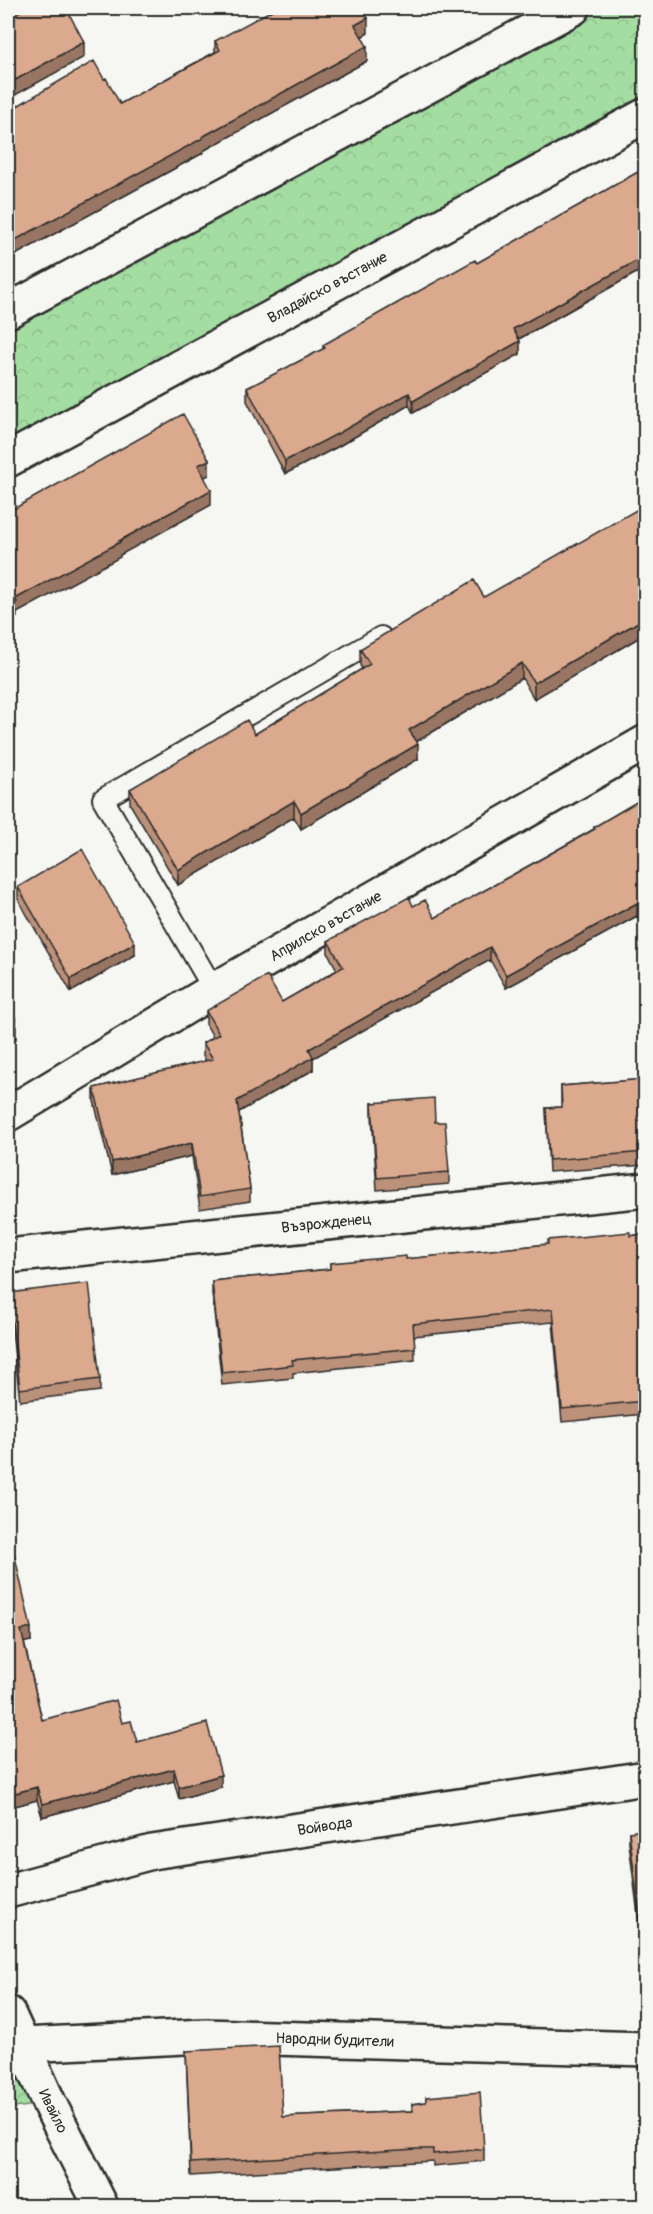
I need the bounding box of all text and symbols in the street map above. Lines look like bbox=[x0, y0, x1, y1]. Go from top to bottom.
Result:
street label: Владайско въстание bbox=[264, 247, 391, 327]
street label: Априлско въстание bbox=[266, 886, 385, 966]
street label: Възрожденец bbox=[280, 1209, 372, 1237]
street label: Войвода bbox=[296, 1813, 354, 1840]
street label: Народни будители bbox=[275, 2029, 394, 2051]
street label: Ивайло bbox=[34, 2086, 72, 2136]

